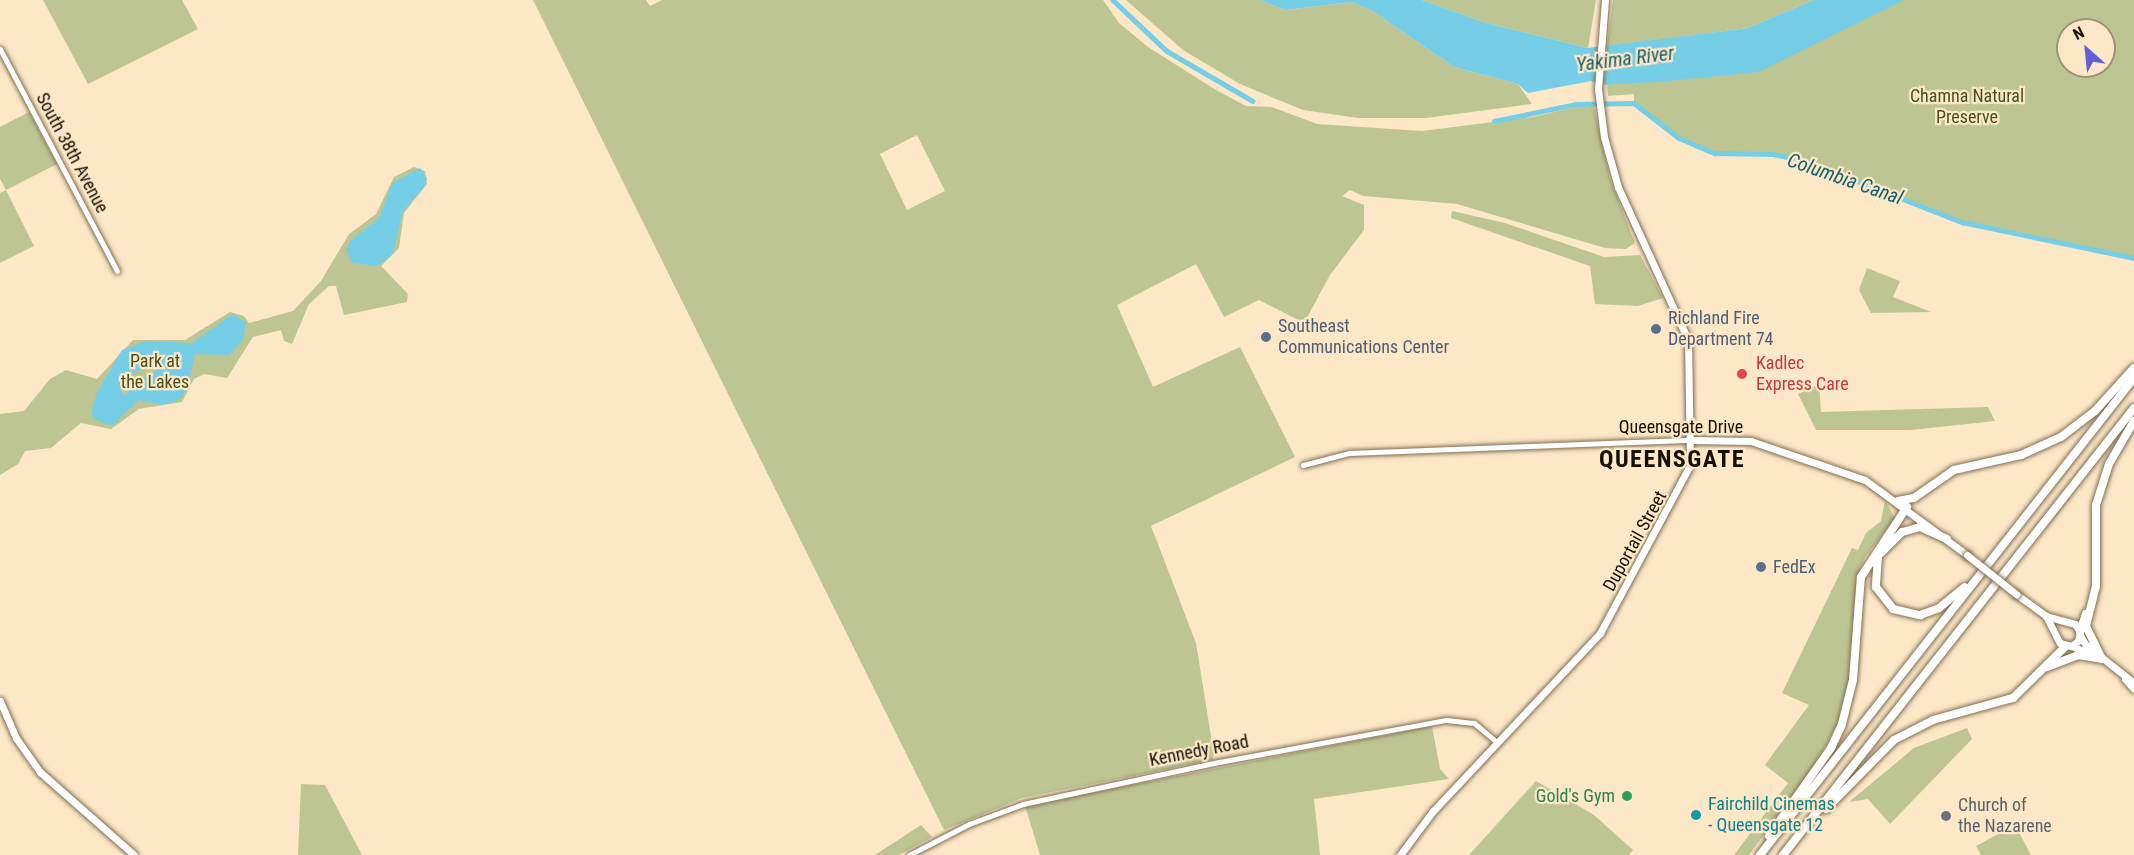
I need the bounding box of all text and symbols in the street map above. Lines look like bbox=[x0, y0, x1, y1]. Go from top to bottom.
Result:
north arrow bbox=[2056, 18, 2116, 78]
text: N bbox=[2070, 23, 2087, 44]
water label: Yakima River bbox=[1575, 41, 1675, 77]
park label: Chamna Natural Preserve bbox=[1910, 86, 2024, 128]
street label: South 38th Avenue bbox=[31, 89, 113, 217]
water label: Columbia Canal bbox=[1784, 148, 1906, 210]
place label: Richland Fire Department 74 bbox=[1668, 308, 1773, 350]
place label: Southeast Communications Center bbox=[1278, 316, 1449, 358]
marker: Richland Fire Department 74 bbox=[1649, 322, 1663, 336]
marker: Southeast Communications Center bbox=[1259, 330, 1273, 344]
park label: Park at the Lakes bbox=[121, 351, 189, 394]
place label: Kadlec Express Care bbox=[1756, 353, 1849, 395]
marker: Kadlec Express Care bbox=[1733, 365, 1751, 383]
street label: Queensgate Drive bbox=[1619, 416, 1743, 438]
district label: QUEENSGATE bbox=[1599, 446, 1745, 474]
street label: Duportail Street bbox=[1599, 487, 1671, 595]
place label: FedEx bbox=[1773, 556, 1816, 578]
marker: FedEx bbox=[1754, 560, 1768, 574]
street label: Kennedy Road bbox=[1148, 731, 1250, 771]
place label: Gold's Gym bbox=[1536, 785, 1615, 807]
marker: Gold's Gym bbox=[1620, 789, 1634, 803]
place label: Fairchild Cinemas - Queensgate 12 bbox=[1708, 794, 1835, 836]
place label: Church of the Nazarene bbox=[1958, 795, 2052, 838]
marker: Fairchild Cinemas - Queensgate 12 bbox=[1689, 808, 1703, 822]
marker: Church of the Nazarene bbox=[1939, 809, 1953, 823]

